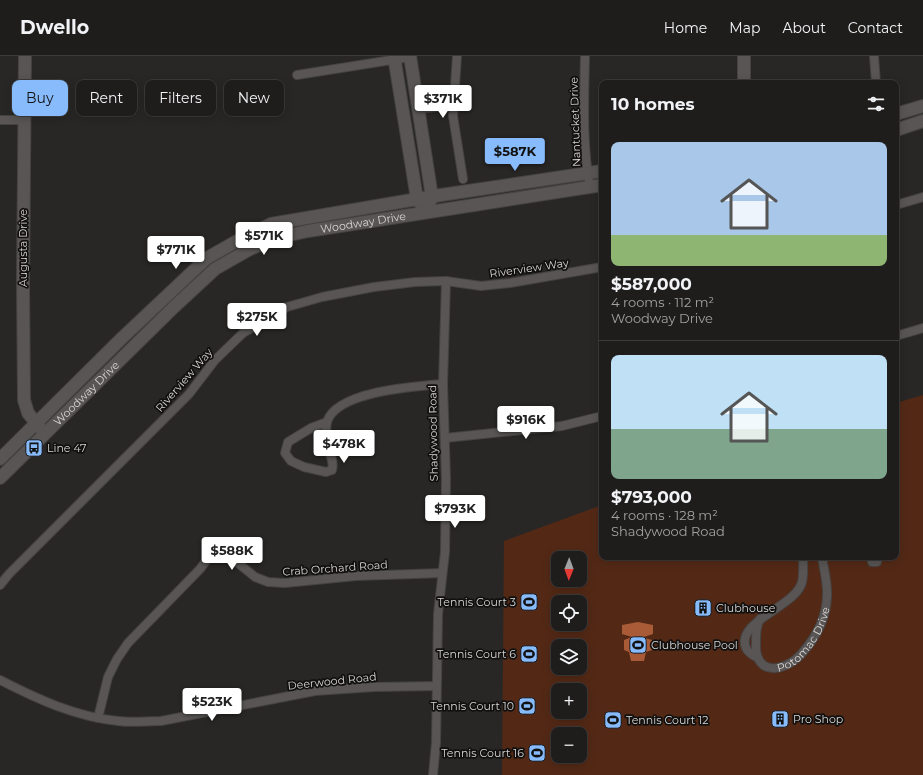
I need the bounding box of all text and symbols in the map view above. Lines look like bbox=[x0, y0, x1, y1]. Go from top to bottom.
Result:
text: Dwello bbox=[20, 16, 89, 39]
text: Home bbox=[664, 19, 707, 37]
text: Map bbox=[729, 19, 760, 37]
text: About bbox=[782, 19, 826, 37]
text: Contact bbox=[848, 19, 903, 37]
street label: Nantucket Drive bbox=[566, 76, 584, 167]
chip: Buy bbox=[12, 80, 68, 116]
chip: Rent bbox=[76, 80, 137, 116]
chip: Filters bbox=[145, 80, 216, 116]
chip: New bbox=[224, 80, 284, 116]
pin: $371K bbox=[415, 85, 471, 119]
text: $371K bbox=[424, 90, 462, 106]
icon: filters bbox=[865, 93, 887, 115]
text: 10 homes bbox=[611, 94, 695, 114]
pin: $587K bbox=[487, 138, 543, 172]
text: $587K bbox=[494, 143, 536, 159]
icon: home bbox=[713, 168, 785, 240]
street label: Augusta Drive bbox=[16, 209, 30, 287]
street label: Woodway Drive bbox=[319, 209, 407, 236]
pin: $571K bbox=[236, 222, 292, 256]
text: $571K bbox=[245, 227, 283, 243]
pin: $771K bbox=[148, 236, 204, 270]
text: $771K bbox=[156, 241, 196, 257]
street label: Riverview Way bbox=[489, 256, 570, 280]
text: $587,000 bbox=[611, 274, 692, 294]
text: 4 rooms · 112 m² bbox=[611, 294, 714, 310]
pin: $275K bbox=[229, 303, 285, 337]
text: $275K bbox=[236, 308, 278, 324]
text: Woodway Drive bbox=[611, 310, 713, 326]
street label: Riverview Way bbox=[153, 345, 215, 415]
street label: Woodway Drive bbox=[51, 358, 122, 428]
icon: home bbox=[713, 381, 785, 453]
street label: Shadywood Road bbox=[425, 385, 441, 481]
pin: $916K bbox=[498, 406, 554, 440]
text: $916K bbox=[506, 411, 546, 427]
pin: $478K bbox=[316, 430, 372, 464]
text: $478K bbox=[323, 435, 365, 451]
bus stop icon: Line 47 bbox=[24, 438, 44, 458]
place label: Line 47 bbox=[47, 441, 87, 455]
text: $793,000 bbox=[611, 487, 692, 507]
pin: $793K bbox=[427, 495, 483, 529]
text: $793K bbox=[434, 500, 476, 516]
text: 4 rooms · 128 m² bbox=[611, 507, 718, 523]
text: Shadywood Road bbox=[611, 523, 725, 539]
pin: $588K bbox=[204, 537, 260, 571]
text: $588K bbox=[211, 542, 253, 558]
north arrow bbox=[551, 551, 587, 587]
map controls bbox=[551, 551, 587, 763]
street label: Crab Orchard Road bbox=[282, 557, 388, 579]
sports icon: Tennis Court 3 bbox=[519, 592, 539, 612]
place label: Tennis Court 3 bbox=[438, 595, 516, 609]
button: locate bbox=[551, 595, 587, 631]
building icon: Clubhouse bbox=[693, 598, 713, 618]
place label: Clubhouse bbox=[716, 601, 776, 615]
street label: Potomac Drive bbox=[775, 605, 833, 675]
sports icon: Clubhouse Pool bbox=[628, 635, 648, 655]
place label: Clubhouse Pool bbox=[651, 638, 738, 652]
button: layers bbox=[551, 639, 587, 675]
sports icon: Tennis Court 6 bbox=[519, 644, 539, 664]
place label: Tennis Court 6 bbox=[437, 647, 516, 661]
street label: Deerwood Road bbox=[287, 669, 377, 693]
button: + bbox=[551, 683, 587, 719]
pin: $523K bbox=[184, 688, 240, 722]
text: $523K bbox=[192, 693, 232, 709]
sports icon: Tennis Court 10 bbox=[517, 696, 537, 716]
place label: Tennis Court 10 bbox=[431, 699, 514, 713]
building icon: Pro Shop bbox=[770, 709, 790, 729]
sports icon: Tennis Court 12 bbox=[603, 710, 623, 730]
place label: Pro Shop bbox=[793, 712, 843, 726]
place label: Tennis Court 12 bbox=[626, 713, 708, 727]
button: − bbox=[551, 727, 587, 763]
sports icon: Tennis Court 16 bbox=[527, 743, 547, 763]
place label: Tennis Court 16 bbox=[441, 746, 524, 760]

